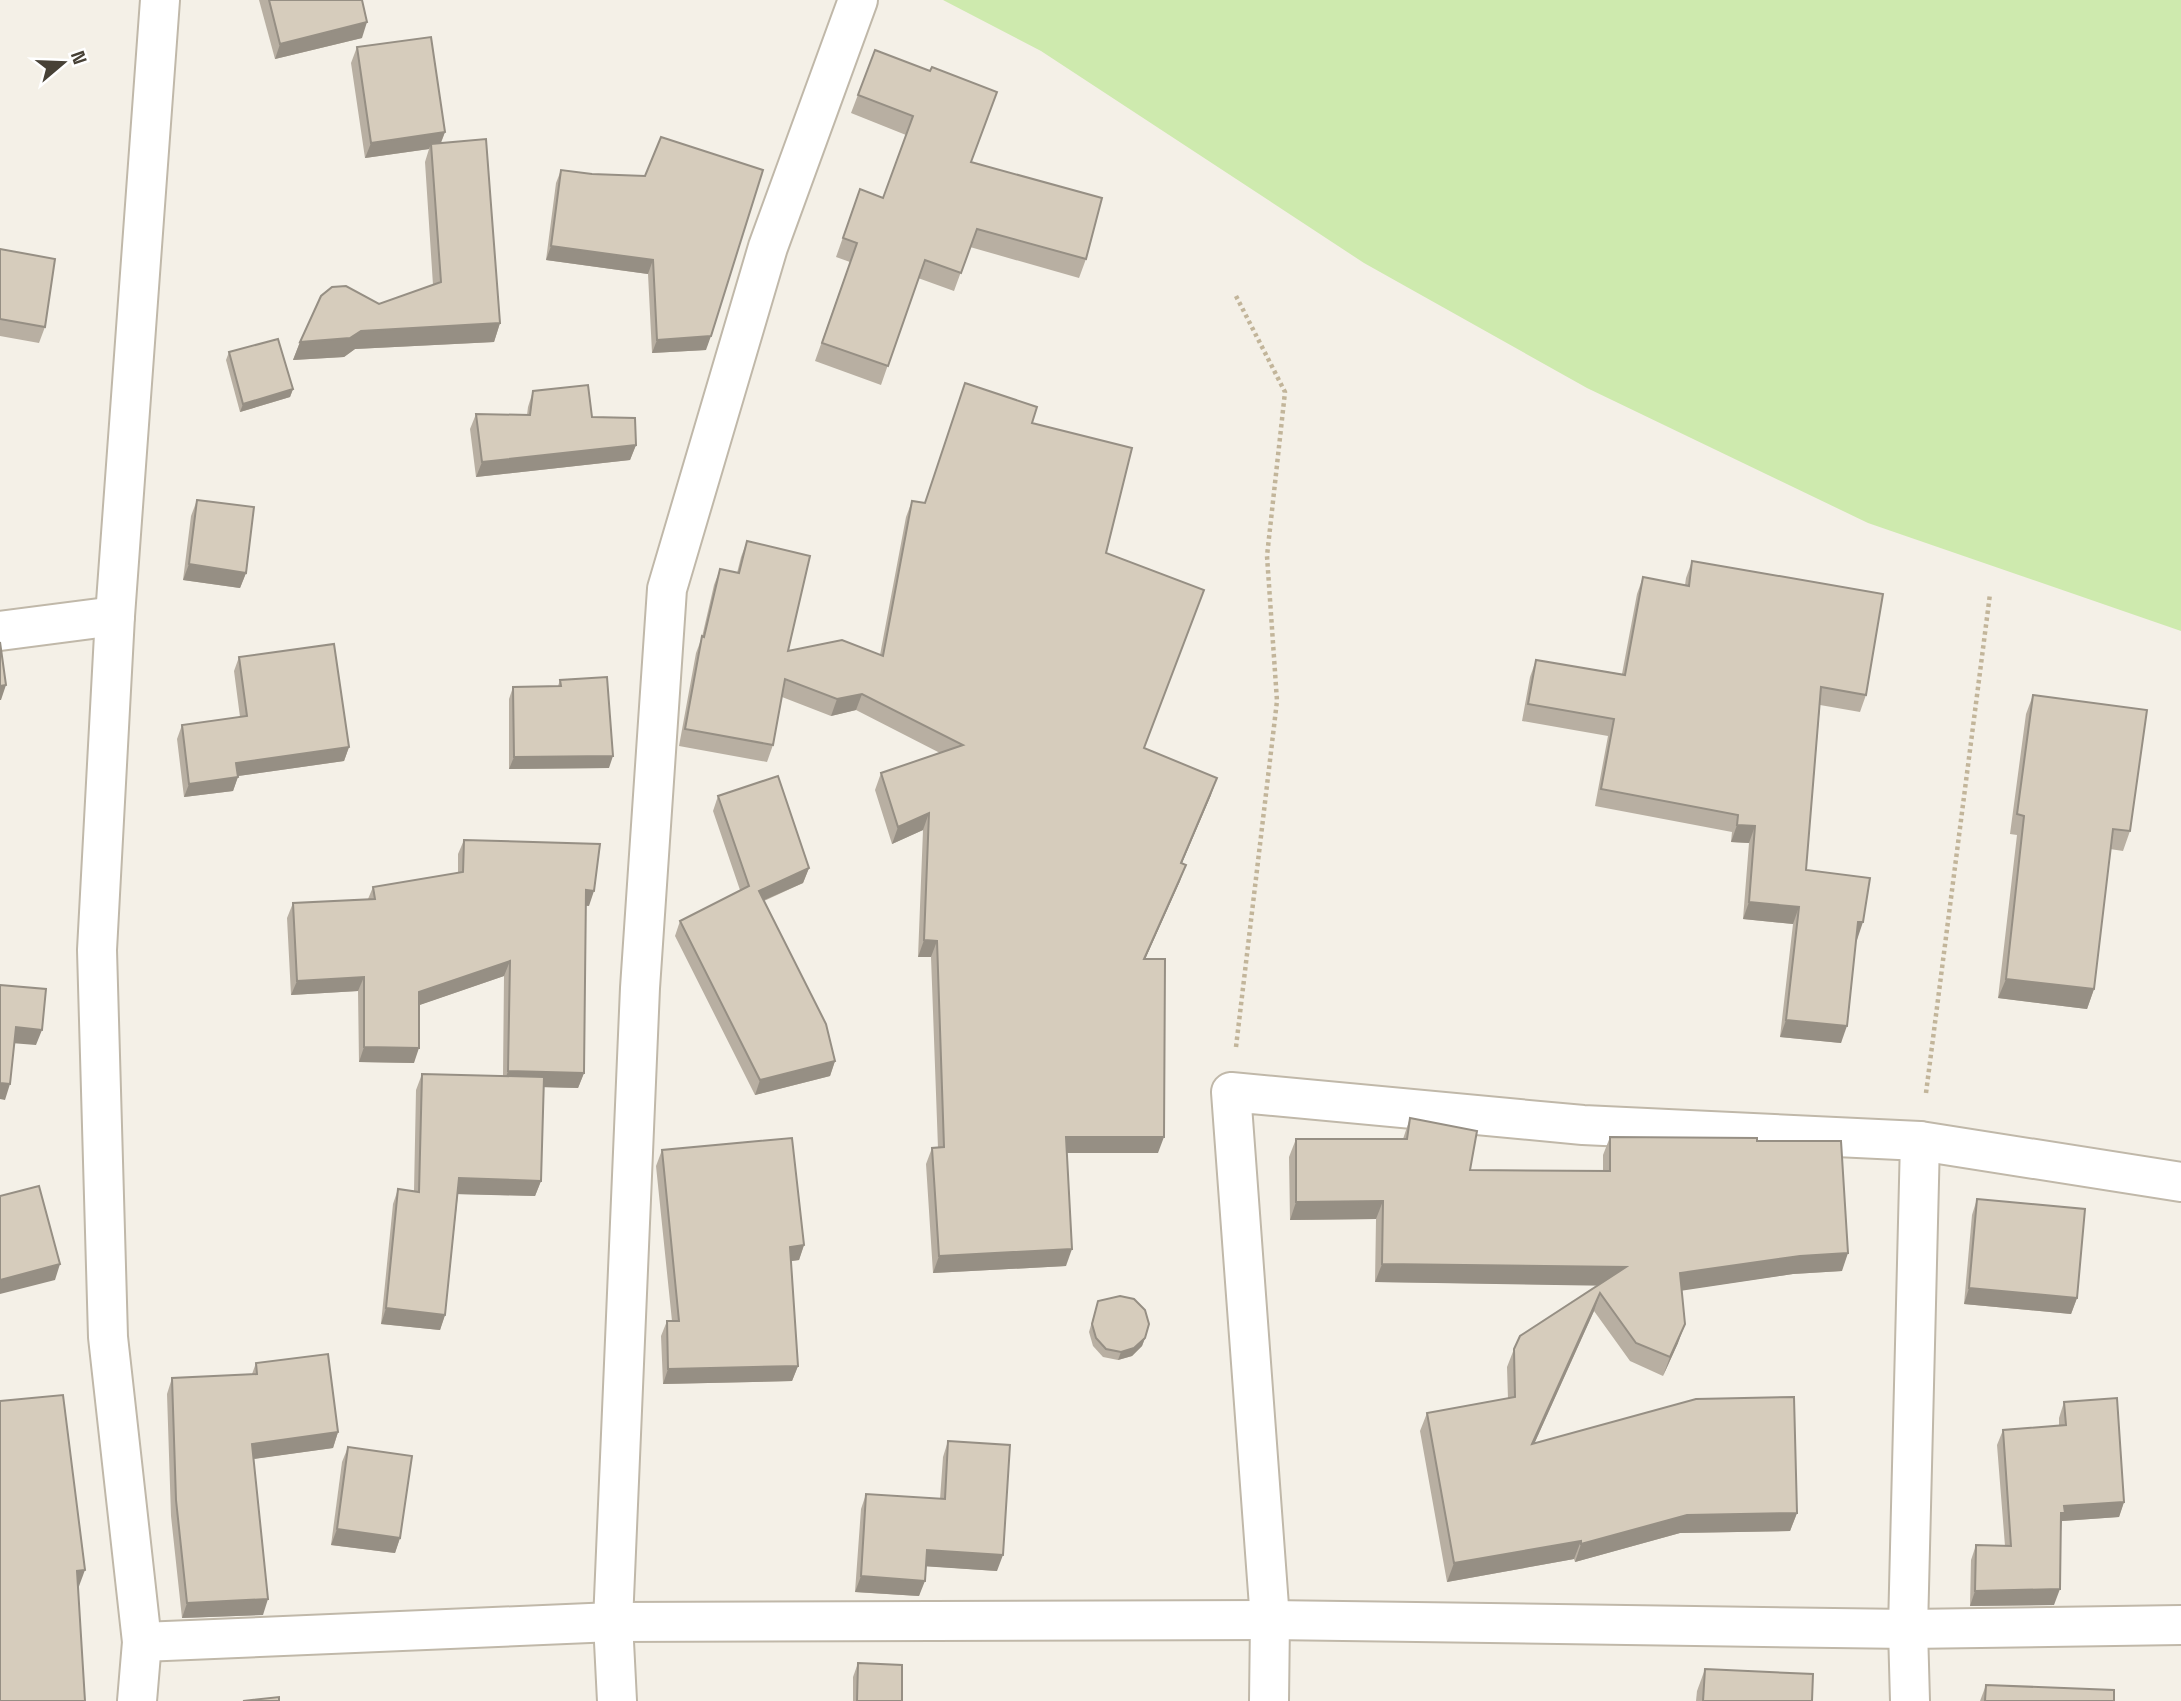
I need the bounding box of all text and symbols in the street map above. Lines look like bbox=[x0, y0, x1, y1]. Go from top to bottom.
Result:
north arrow bbox=[28, 28, 98, 98]
text: N bbox=[65, 48, 92, 68]

